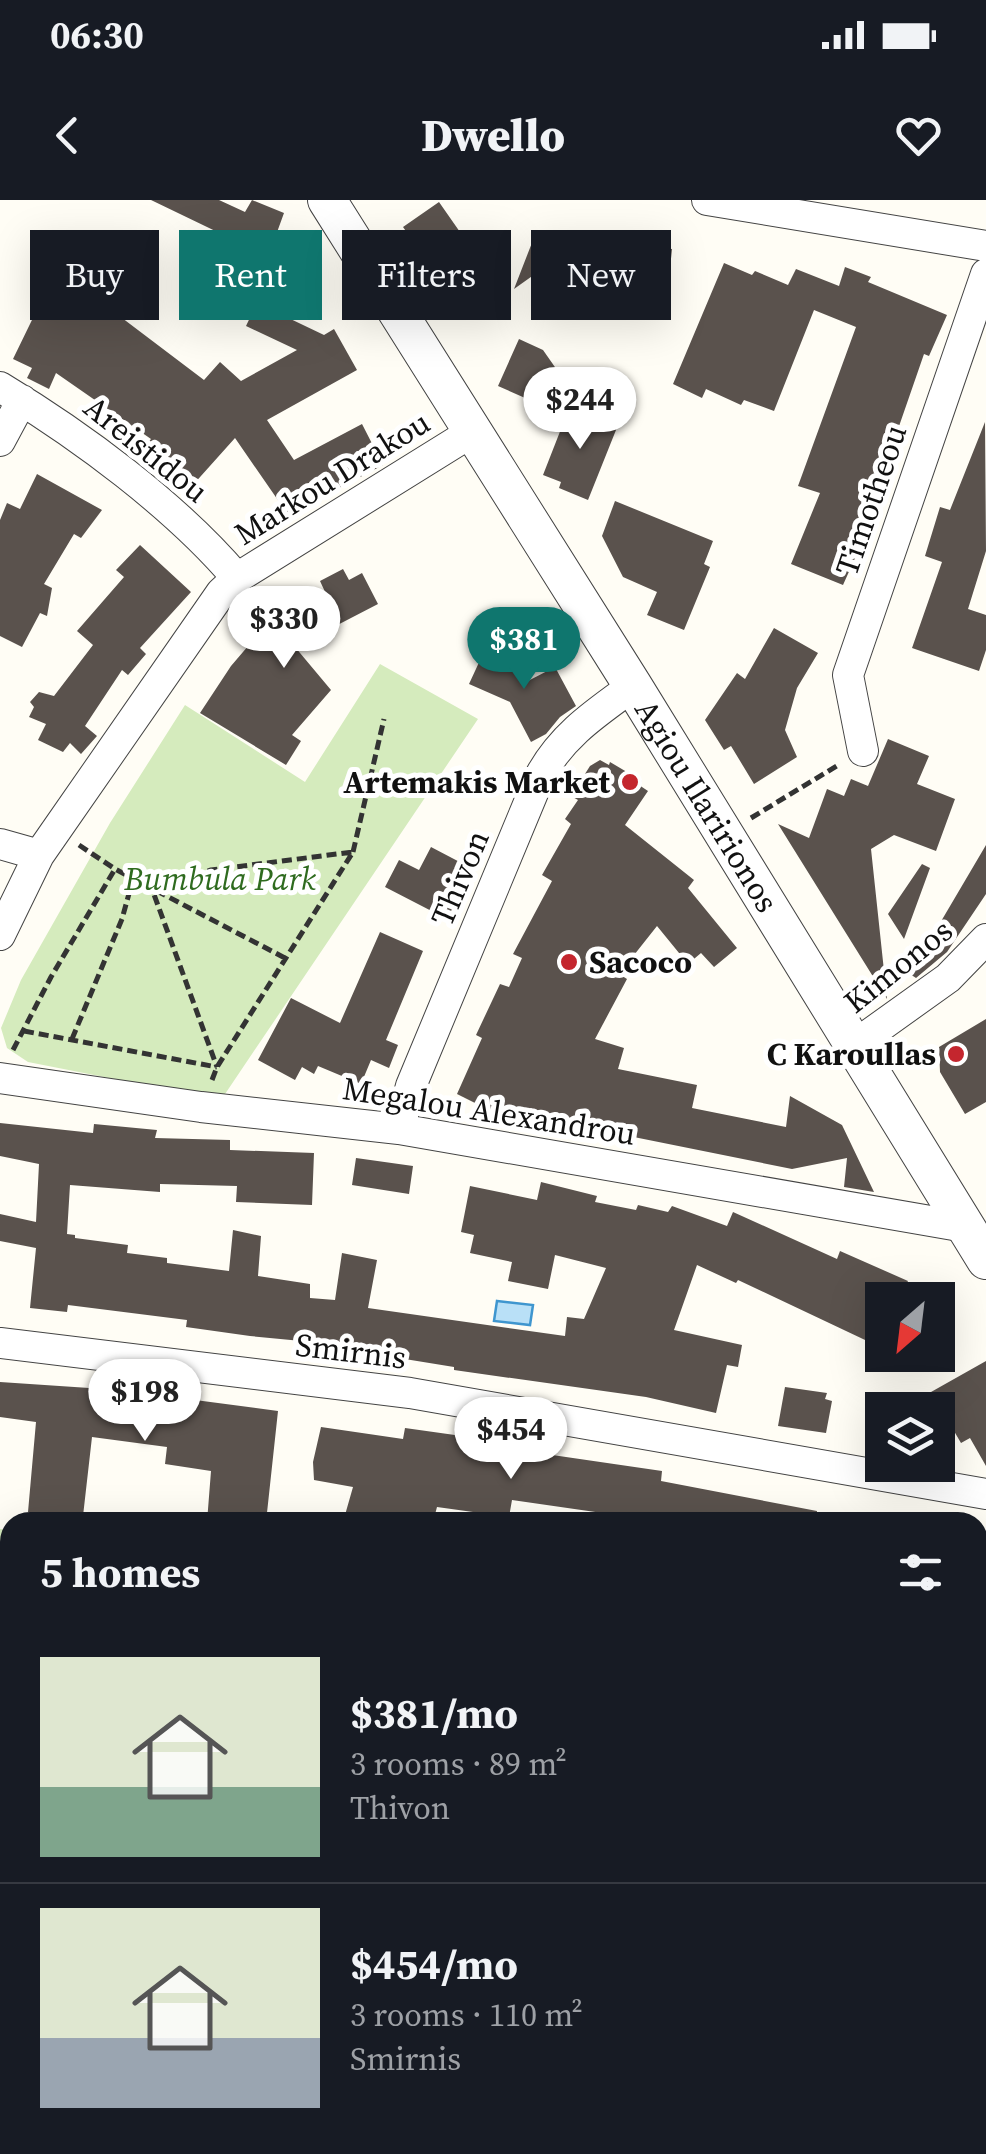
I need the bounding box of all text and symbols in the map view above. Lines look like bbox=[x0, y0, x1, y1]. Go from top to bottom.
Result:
text: 06:30 bbox=[50, 9, 144, 61]
text: Dwello bbox=[421, 104, 565, 166]
icon: back bbox=[40, 108, 95, 163]
icon: heart bbox=[891, 108, 946, 163]
chip: Buy bbox=[30, 230, 159, 320]
chip: Rent bbox=[179, 230, 322, 320]
chip: Filters bbox=[342, 230, 511, 320]
chip: New bbox=[531, 230, 671, 320]
pin: $244 bbox=[521, 367, 639, 452]
text: $244 bbox=[545, 377, 615, 421]
street label: Areistidou bbox=[75, 385, 217, 513]
street label: Markou Drakou bbox=[226, 400, 438, 556]
street label: Timotheou bbox=[825, 419, 917, 581]
pin: $330 bbox=[225, 586, 343, 671]
text: $330 bbox=[249, 596, 319, 640]
pin: $381 bbox=[465, 607, 583, 692]
text: $381 bbox=[489, 617, 559, 661]
street label: Agiou Ilaririonos bbox=[624, 691, 789, 921]
place label: Artemakis Market bbox=[343, 760, 611, 804]
marker: Artemakis Market bbox=[619, 771, 641, 793]
street label: Thivon bbox=[420, 823, 500, 933]
park label: Bumbula Park bbox=[123, 857, 317, 901]
street label: Kimonos bbox=[834, 909, 962, 1023]
place label: Sacoco bbox=[589, 940, 692, 984]
marker: Sacoco bbox=[558, 951, 580, 973]
place label: C Karoullas bbox=[767, 1032, 936, 1076]
marker: C Karoullas bbox=[945, 1043, 967, 1065]
street label: Megalou Alexandrou bbox=[339, 1066, 639, 1156]
north arrow bbox=[865, 1282, 955, 1372]
map controls bbox=[865, 1282, 955, 1482]
street label: Smirnis bbox=[293, 1322, 409, 1380]
pin: $198 bbox=[86, 1359, 204, 1444]
text: $198 bbox=[110, 1369, 180, 1413]
button: layers bbox=[865, 1392, 955, 1482]
pin: $454 bbox=[452, 1397, 570, 1482]
text: $454 bbox=[476, 1407, 546, 1451]
text: 5 homes bbox=[40, 1543, 200, 1601]
icon: filters bbox=[893, 1545, 948, 1600]
text: $381/mo bbox=[350, 1684, 518, 1742]
icon: home bbox=[120, 1697, 240, 1817]
text: 3 rooms · 89 m² bbox=[350, 1742, 567, 1786]
text: Thivon bbox=[350, 1786, 450, 1830]
text: $454/mo bbox=[350, 1935, 518, 1993]
icon: home bbox=[120, 1948, 240, 2068]
text: 3 rooms · 110 m² bbox=[350, 1993, 583, 2037]
text: Smirnis bbox=[350, 2037, 461, 2081]

